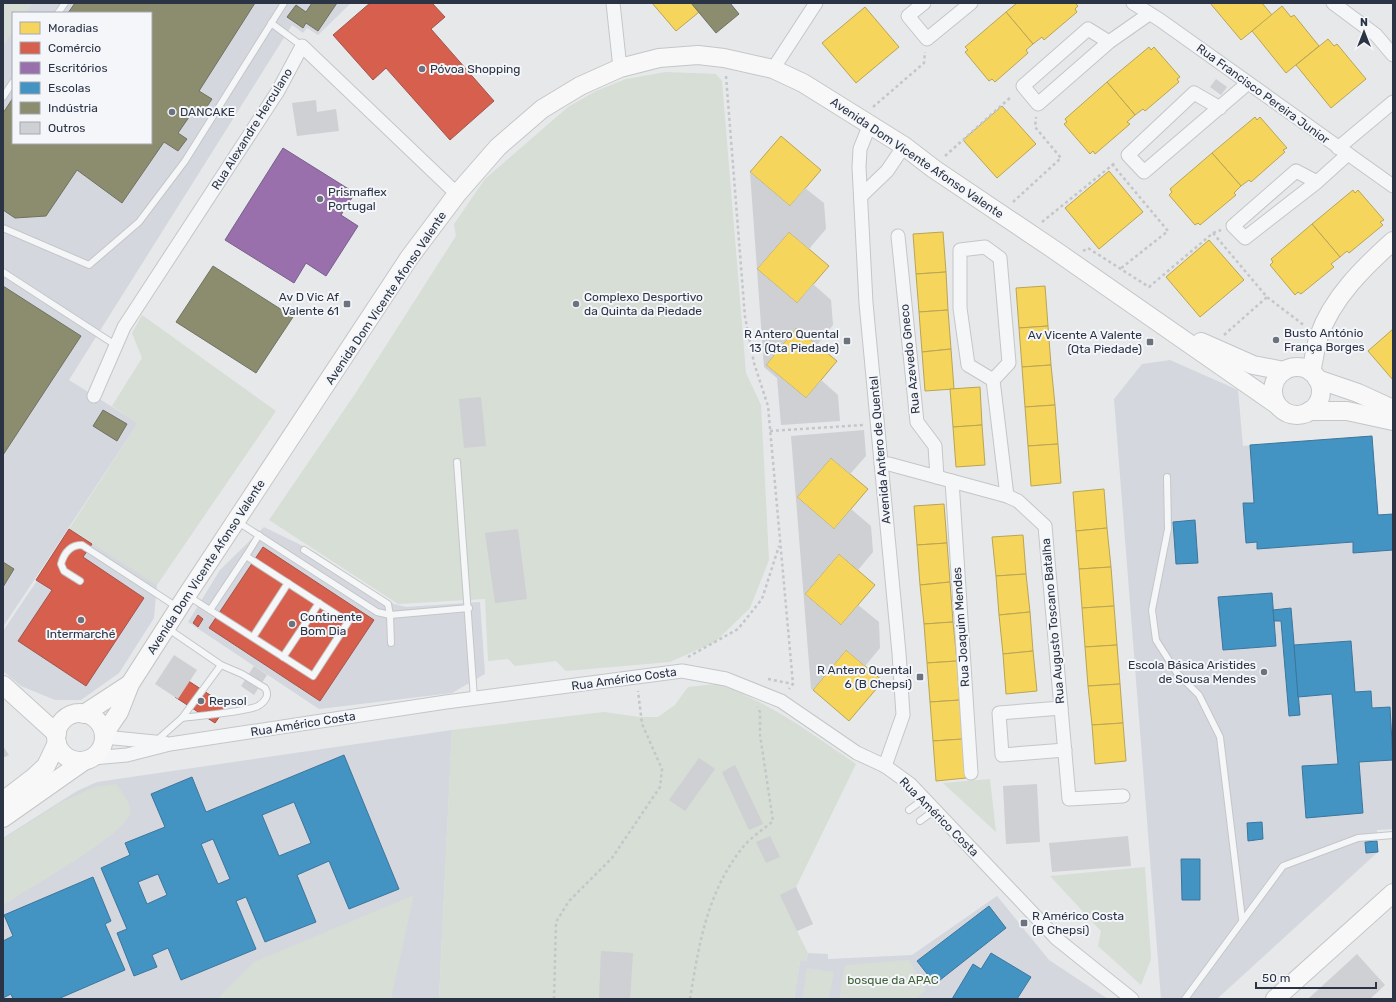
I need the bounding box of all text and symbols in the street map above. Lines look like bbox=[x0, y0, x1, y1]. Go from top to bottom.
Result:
legend bbox=[12, 12, 152, 144]
north arrow bbox=[1344, 12, 1384, 52]
text: N bbox=[1360, 16, 1368, 29]
text: Moradias bbox=[48, 21, 98, 35]
text: Comércio bbox=[48, 41, 101, 55]
street label: Rua Francisco Pereira Junior bbox=[1194, 41, 1333, 147]
text: Escritórios bbox=[48, 61, 108, 75]
place label: Póvoa Shopping bbox=[430, 62, 520, 76]
marker: Póvoa Shopping bbox=[417, 64, 427, 74]
street label: Rua Alexandre Herculano bbox=[209, 66, 295, 192]
text: Escolas bbox=[48, 81, 91, 95]
street label: Avenida Dom Vicente Afonso Valente bbox=[828, 95, 1006, 221]
text: Indústria bbox=[48, 101, 98, 115]
place label: DANCAKE bbox=[180, 105, 235, 119]
marker: DANCAKE bbox=[167, 107, 177, 117]
text: Outros bbox=[48, 121, 86, 135]
place label: Prismaflex Portugal bbox=[328, 185, 387, 213]
marker: Prismaflex Portugal bbox=[315, 194, 325, 204]
street label: Avenida Dom Vicente Afonso Valente bbox=[323, 209, 449, 387]
place label: Av D Vic Af Valente 61 bbox=[279, 290, 339, 318]
place label: Complexo Desportivo da Quinta da Piedade bbox=[584, 290, 703, 318]
marker: Av D Vic Af Valente 61 bbox=[342, 299, 352, 309]
marker: Complexo Desportivo da Quinta da Piedade bbox=[571, 299, 581, 309]
street label: Rua Azevedo Gneco bbox=[897, 303, 923, 415]
place label: Busto António França Borges bbox=[1284, 326, 1365, 354]
place label: R Antero Quental 13 (Qta Piedade) bbox=[744, 327, 839, 355]
place label: Av Vicente A Valente (Qta Piedade) bbox=[1028, 328, 1142, 356]
marker: Busto António França Borges bbox=[1271, 335, 1281, 345]
marker: R Antero Quental 13 (Qta Piedade) bbox=[842, 336, 852, 346]
marker: Av Vicente A Valente (Qta Piedade) bbox=[1145, 337, 1155, 347]
street label: Avenida Antero de Quental bbox=[867, 375, 893, 525]
street label: Avenida Dom Vicente Afonso Valente bbox=[144, 477, 268, 657]
street label: Rua Augusto Toscano Batalha bbox=[1039, 538, 1067, 704]
street label: Rua Joaquim Mendes bbox=[950, 567, 972, 687]
place label: Continente Bom Dia bbox=[300, 610, 363, 638]
marker: Intermarché bbox=[76, 615, 86, 625]
marker: Continente Bom Dia bbox=[287, 619, 297, 629]
place label: Intermarché bbox=[47, 627, 116, 641]
place label: Escola Básica Aristides de Sousa Mendes bbox=[1128, 658, 1256, 686]
place label: R Antero Quental 6 (B Chepsi) bbox=[817, 663, 912, 691]
street label: Rua Américo Costa bbox=[571, 665, 677, 693]
marker: Escola Básica Aristides de Sousa Mendes bbox=[1259, 667, 1269, 677]
marker: R Antero Quental 6 (B Chepsi) bbox=[915, 672, 925, 682]
place label: Repsol bbox=[209, 694, 247, 708]
marker: Repsol bbox=[196, 696, 206, 706]
street label: Rua Américo Costa bbox=[250, 709, 356, 739]
street label: Rua Américo Costa bbox=[897, 775, 981, 859]
place label: R Américo Costa (B Chepsi) bbox=[1032, 909, 1124, 937]
marker: R Américo Costa (B Chepsi) bbox=[1019, 918, 1029, 928]
scale bar bbox=[1256, 964, 1376, 990]
text: 50 m bbox=[1262, 971, 1290, 985]
park label: bosque da APAC bbox=[847, 973, 939, 987]

